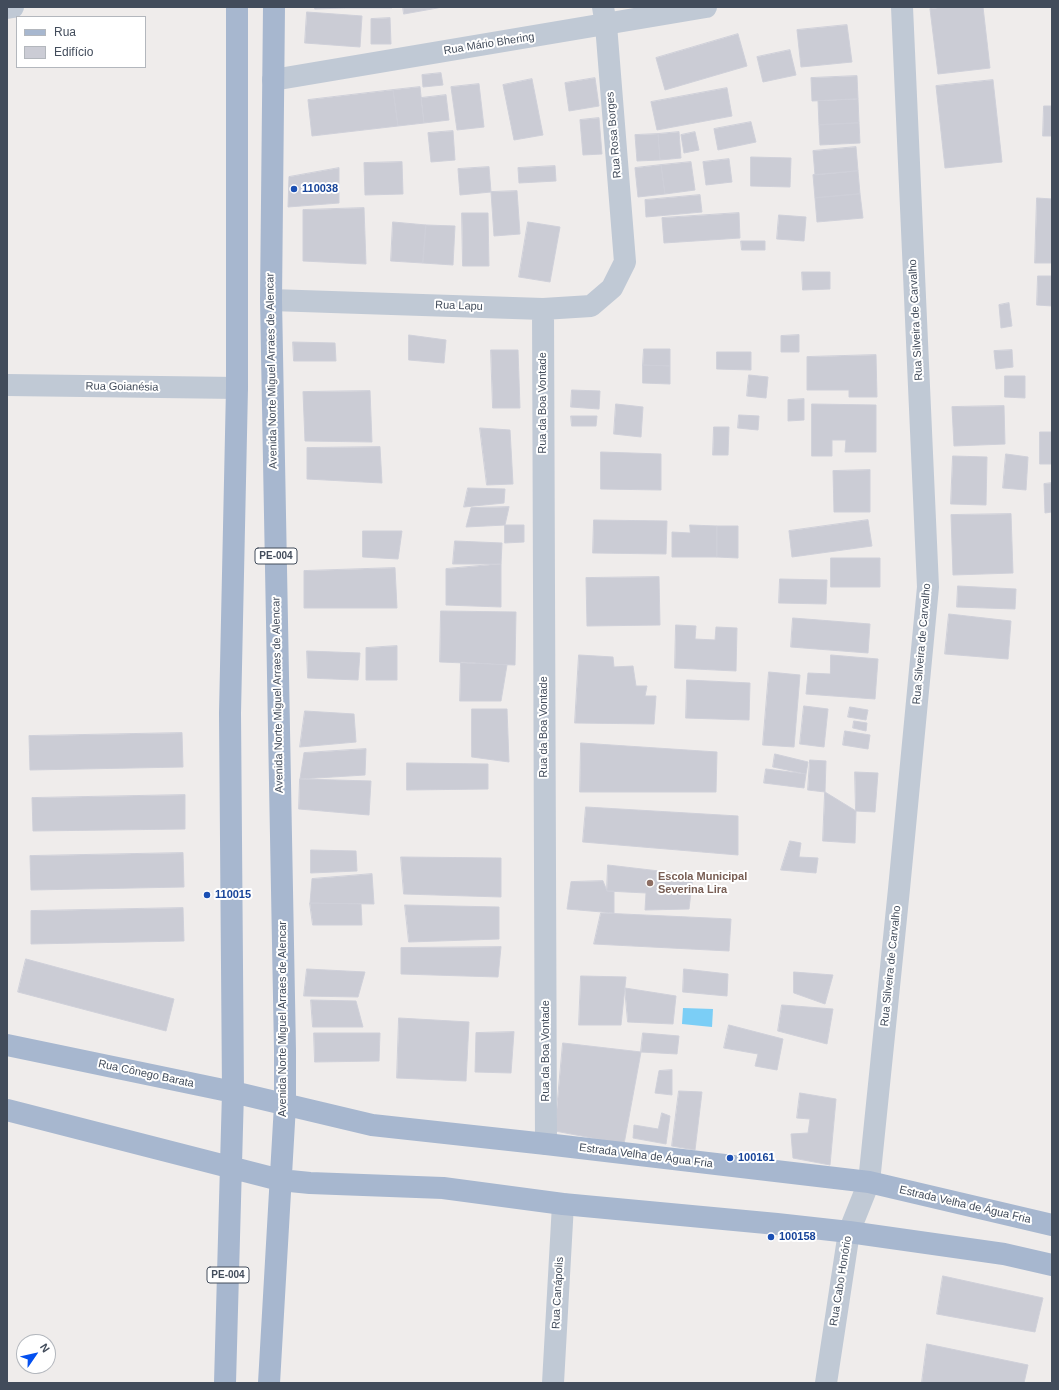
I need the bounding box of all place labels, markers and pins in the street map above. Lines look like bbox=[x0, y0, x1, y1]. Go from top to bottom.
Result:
place label: 110038 bbox=[302, 182, 338, 196]
marker: 110038 bbox=[289, 184, 299, 194]
place label: Escola Municipal Severina Lira bbox=[658, 870, 747, 896]
marker: Escola Municipal Severina Lira bbox=[645, 878, 655, 888]
place label: 110015 bbox=[215, 888, 251, 902]
marker: 110015 bbox=[202, 890, 212, 900]
place label: 100161 bbox=[738, 1151, 775, 1165]
marker: 100161 bbox=[725, 1153, 735, 1163]
place label: 100158 bbox=[779, 1230, 816, 1244]
marker: 100158 bbox=[766, 1232, 776, 1242]

